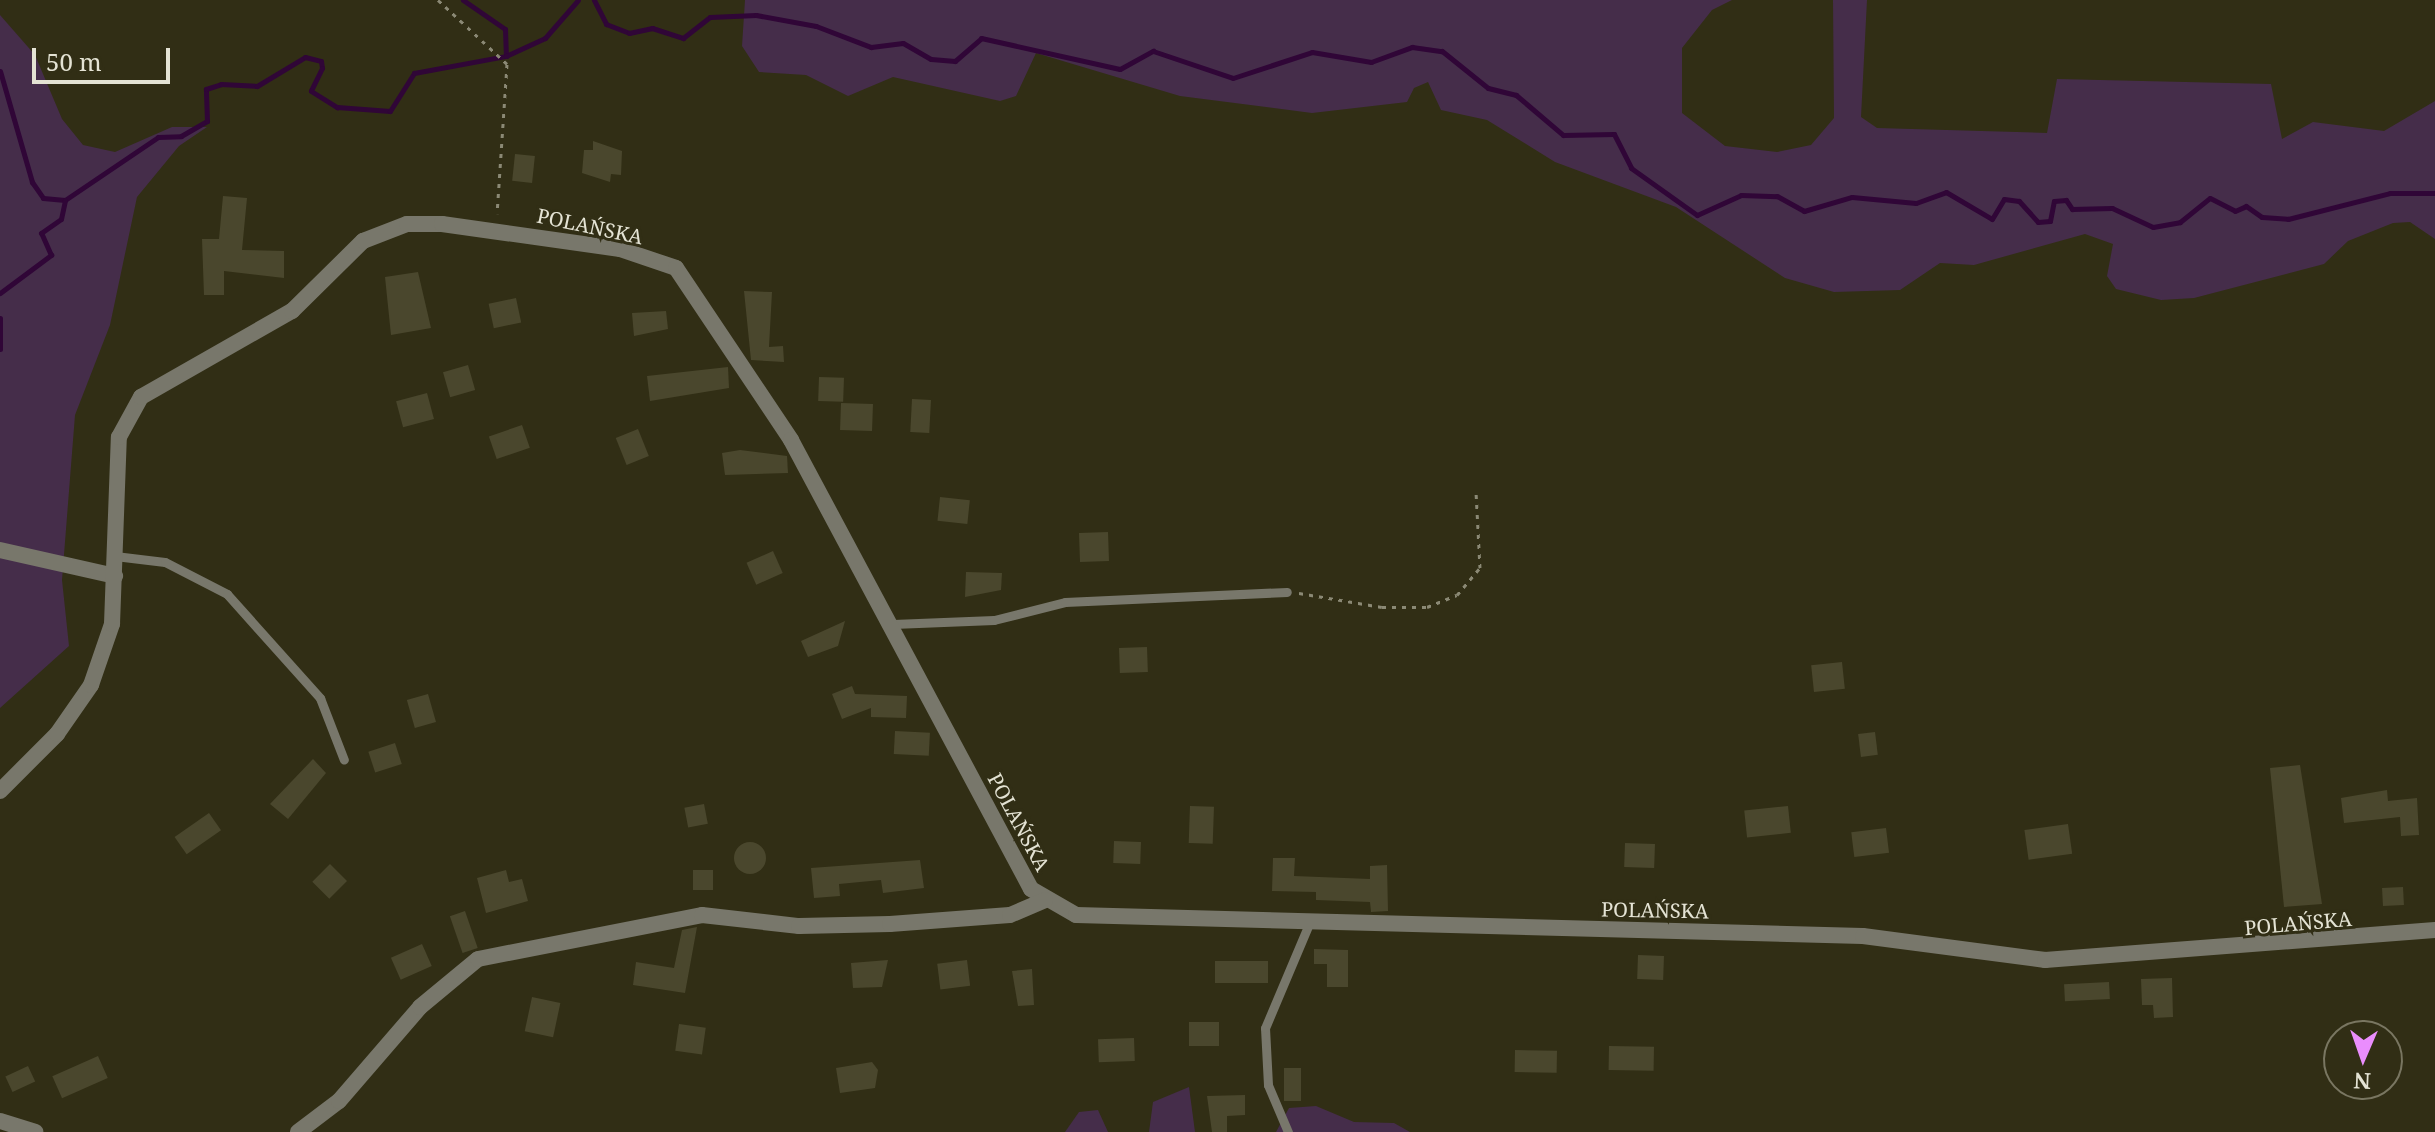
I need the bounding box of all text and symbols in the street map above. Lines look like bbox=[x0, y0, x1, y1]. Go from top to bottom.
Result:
scale bar bbox=[36, 32, 174, 82]
text: 50 m bbox=[46, 45, 102, 78]
street label: POLAŃSKA bbox=[535, 203, 645, 249]
street label: POLAŃSKA bbox=[983, 769, 1055, 875]
street label: POLAŃSKA bbox=[1601, 897, 1709, 923]
street label: POLAŃSKA bbox=[2243, 906, 2353, 940]
north arrow bbox=[2323, 1020, 2403, 1100]
text: N bbox=[2353, 1067, 2371, 1097]

